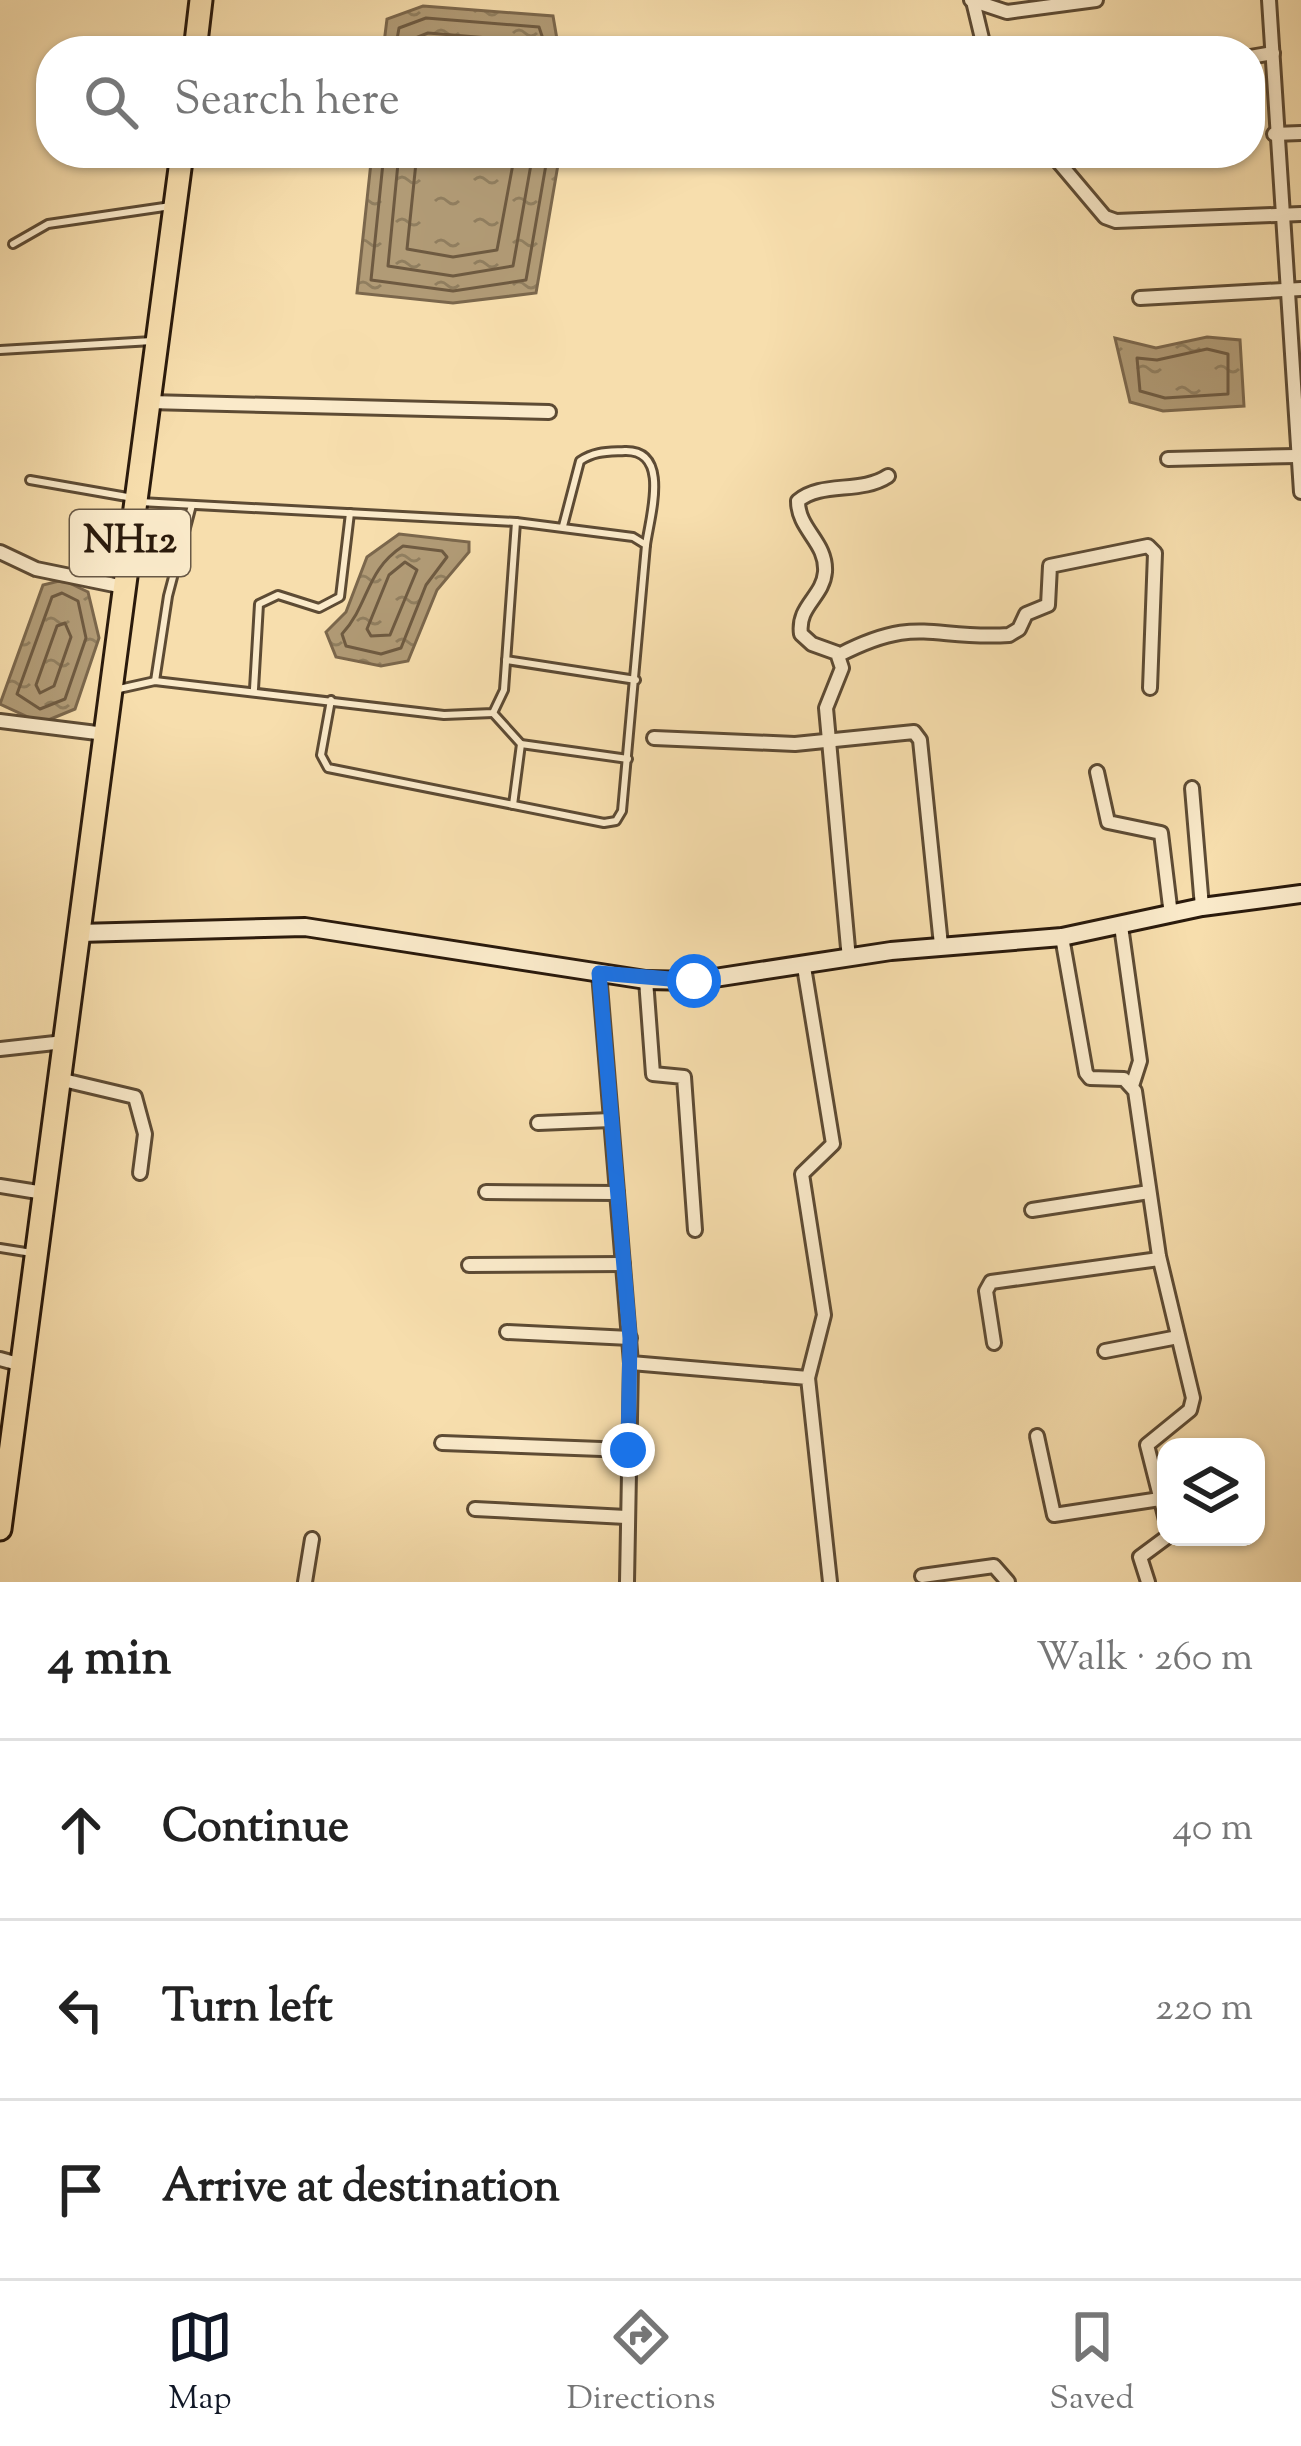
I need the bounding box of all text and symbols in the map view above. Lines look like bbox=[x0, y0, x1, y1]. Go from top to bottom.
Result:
search box bbox=[36, 36, 1265, 168]
icon: search bbox=[78, 69, 144, 135]
text: Search here bbox=[174, 70, 400, 135]
road number: NH12 bbox=[70, 510, 190, 576]
route start bbox=[667, 954, 721, 1008]
route end bbox=[601, 1423, 655, 1477]
map controls bbox=[1157, 1438, 1265, 1546]
button: layers bbox=[1157, 1438, 1265, 1546]
text: 4 min bbox=[48, 1624, 171, 1697]
text: Walk · 260 m bbox=[1036, 1632, 1253, 1688]
icon: ahead bbox=[48, 1797, 114, 1863]
text: Continue bbox=[162, 1797, 349, 1862]
text: 40 m bbox=[1173, 1802, 1253, 1858]
icon: left bbox=[48, 1977, 114, 2043]
text: Turn left bbox=[162, 1977, 333, 2042]
text: 220 m bbox=[1155, 1982, 1253, 2038]
icon: arrive bbox=[48, 2157, 114, 2223]
text: Arrive at destination bbox=[162, 2157, 560, 2222]
tab: Map bbox=[167, 2304, 233, 2424]
tab: Directions bbox=[567, 2304, 716, 2424]
tab: Saved bbox=[1049, 2304, 1134, 2424]

